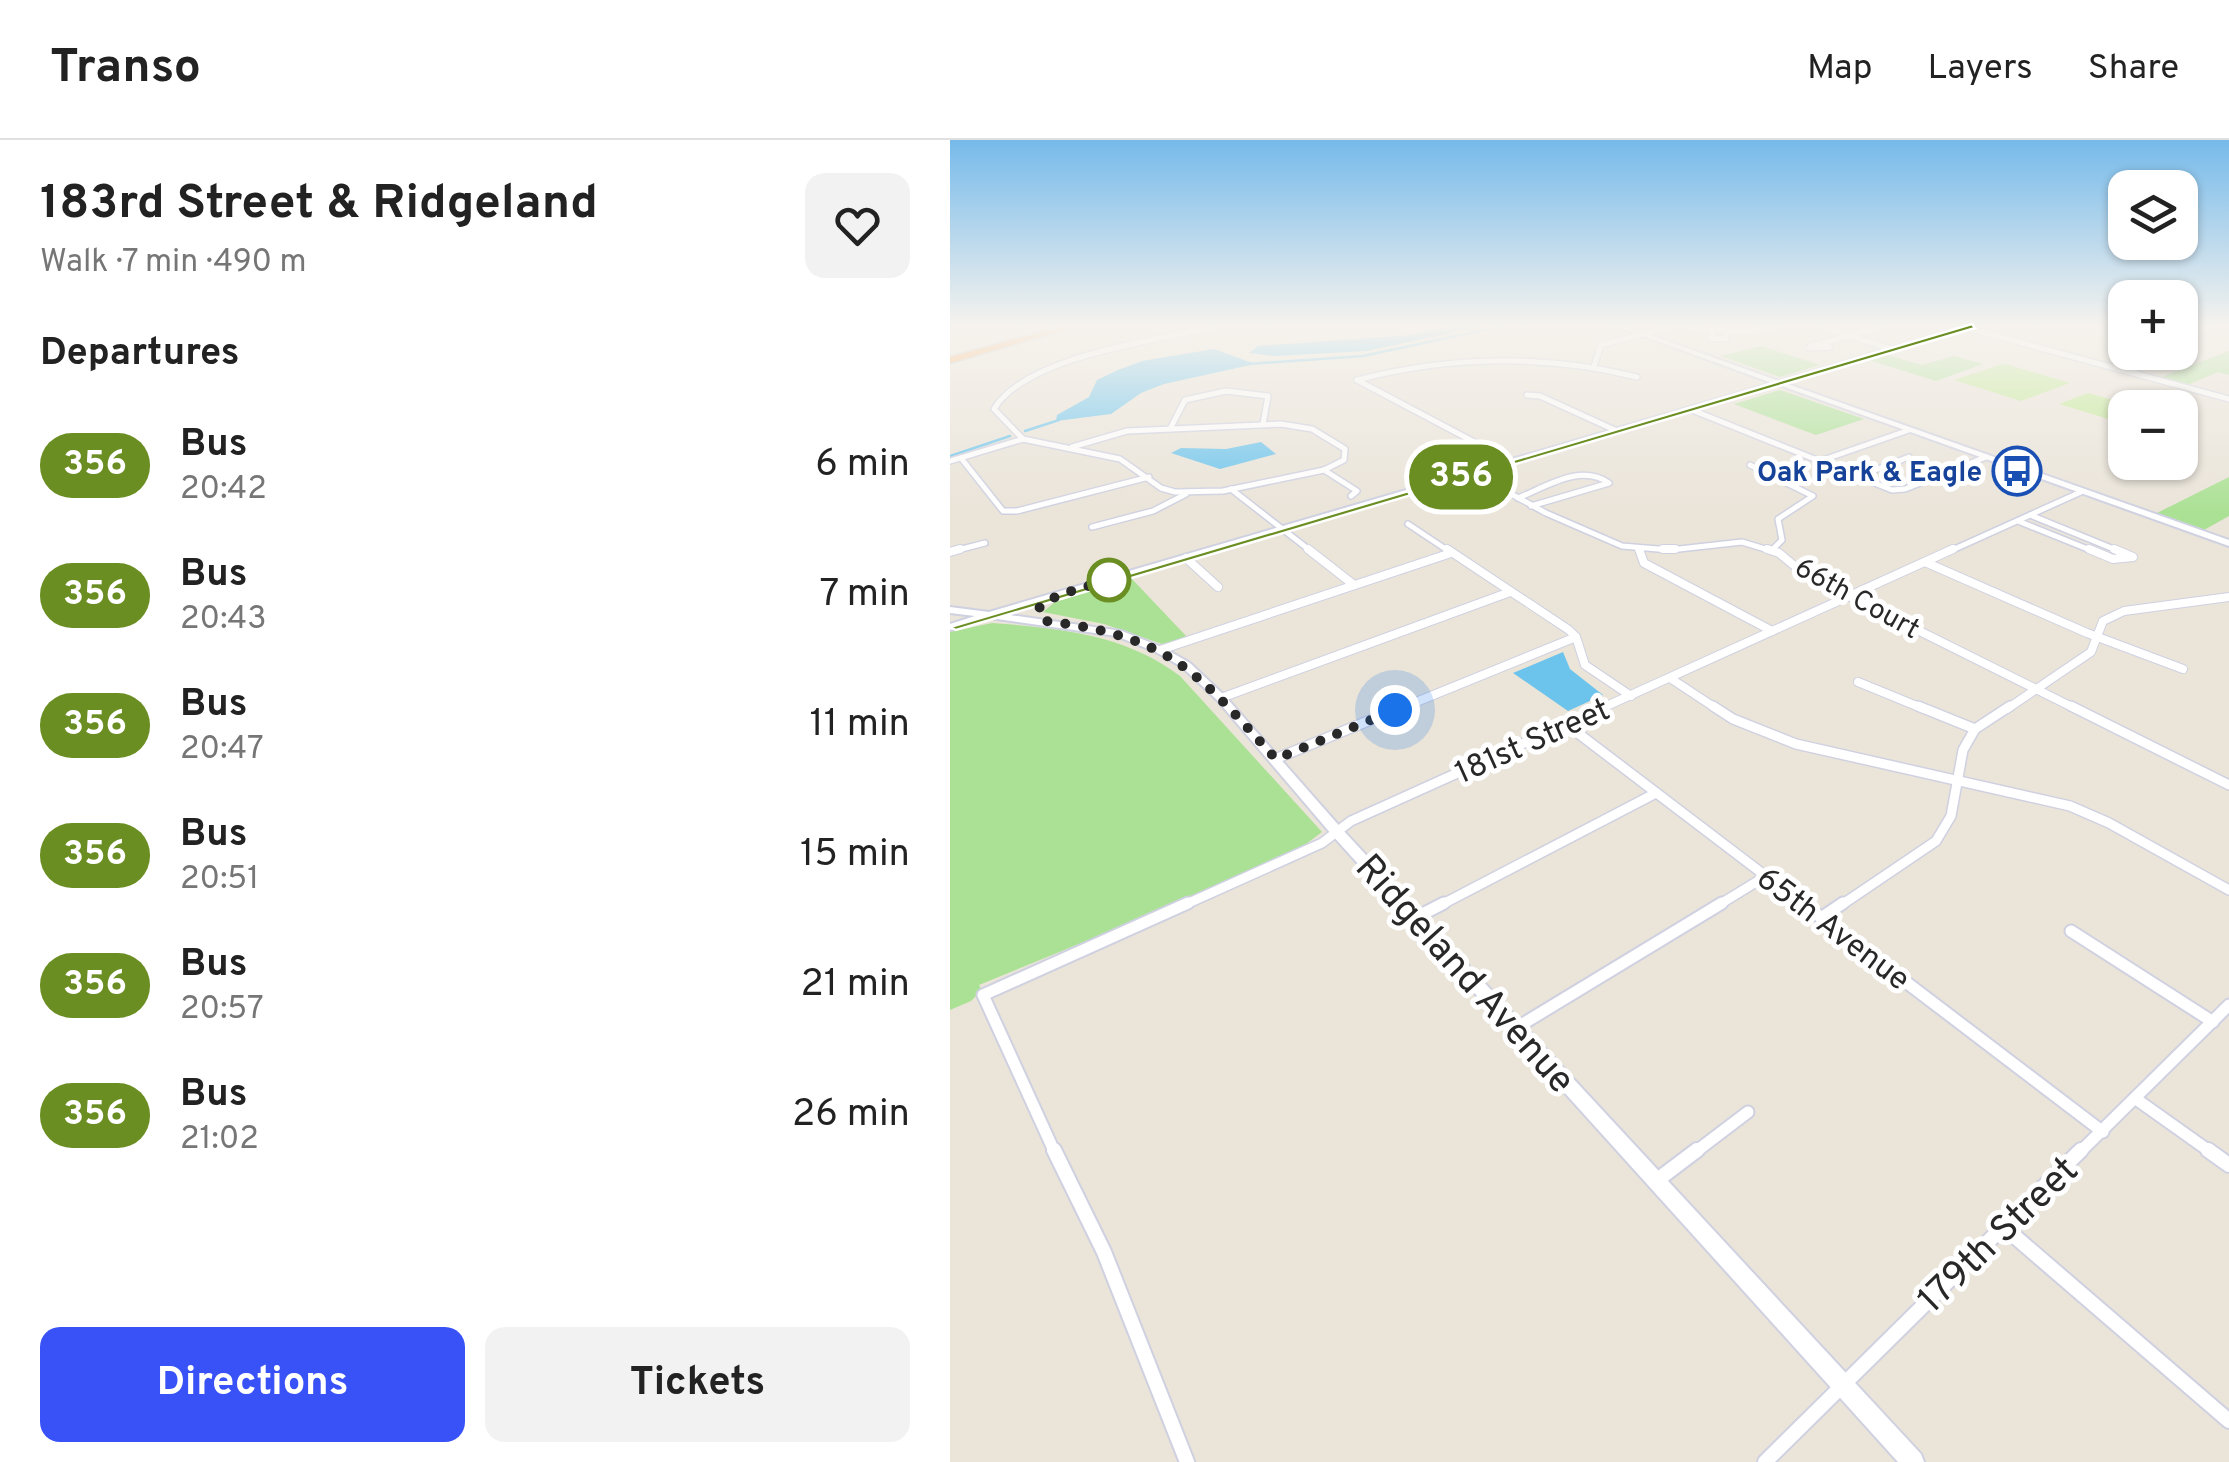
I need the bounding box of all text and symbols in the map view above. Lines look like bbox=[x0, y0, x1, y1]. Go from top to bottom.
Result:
text: Transo bbox=[50, 39, 201, 99]
text: Map bbox=[1807, 47, 1873, 91]
text: Layers bbox=[1928, 47, 2033, 91]
text: Share bbox=[2088, 47, 2179, 91]
map controls bbox=[2108, 170, 2198, 480]
button: layers bbox=[2108, 170, 2198, 260]
button: heart bbox=[805, 173, 910, 278]
text: 183rd Street & Ridgeland bbox=[40, 175, 598, 235]
text: Walk · 7 min · 490 m bbox=[40, 243, 307, 283]
button: + bbox=[2108, 280, 2198, 370]
text: Departures bbox=[40, 330, 240, 379]
button: − bbox=[2108, 390, 2198, 480]
text: Bus bbox=[180, 421, 247, 470]
text: 6 min bbox=[815, 441, 910, 490]
text: 356 bbox=[63, 443, 127, 487]
line badge: 356 bbox=[1404, 444, 1518, 510]
bus stop icon: Oak Park & Eagle bbox=[1991, 445, 2043, 497]
text: 356 bbox=[1429, 455, 1493, 499]
place label: Oak Park & Eagle bbox=[1757, 456, 1982, 492]
text: 20:42 bbox=[180, 470, 267, 510]
text: Bus bbox=[180, 551, 247, 600]
street label: 66th Court bbox=[1788, 551, 1925, 649]
unlabelled marker bbox=[1088, 559, 1130, 601]
text: 7 min bbox=[820, 571, 910, 620]
text: 356 bbox=[63, 573, 127, 617]
text: 20:43 bbox=[180, 600, 266, 640]
text: Bus bbox=[180, 681, 247, 730]
your location bbox=[1370, 685, 1420, 735]
street label: 181st Street bbox=[1450, 691, 1617, 795]
text: 11 min bbox=[809, 701, 910, 750]
text: 356 bbox=[63, 703, 127, 747]
text: 20:47 bbox=[180, 730, 264, 770]
text: Bus bbox=[180, 811, 247, 860]
text: 15 min bbox=[800, 831, 910, 880]
text: 356 bbox=[63, 833, 127, 877]
street label: Ridgeland Avenue bbox=[1343, 845, 1584, 1105]
text: 20:51 bbox=[180, 860, 259, 900]
street label: 65th Avenue bbox=[1748, 860, 1917, 1001]
text: Bus bbox=[180, 941, 247, 990]
text: 21 min bbox=[800, 961, 910, 1010]
text: 356 bbox=[63, 963, 127, 1007]
text: 20:57 bbox=[180, 990, 264, 1030]
text: Bus bbox=[180, 1071, 247, 1120]
text: 26 min bbox=[792, 1091, 910, 1140]
text: 356 bbox=[63, 1093, 127, 1137]
text: 21:02 bbox=[180, 1120, 259, 1160]
street label: 179th Street bbox=[1909, 1148, 2090, 1325]
button: Directions bbox=[40, 1327, 465, 1442]
button: Tickets bbox=[485, 1327, 910, 1442]

